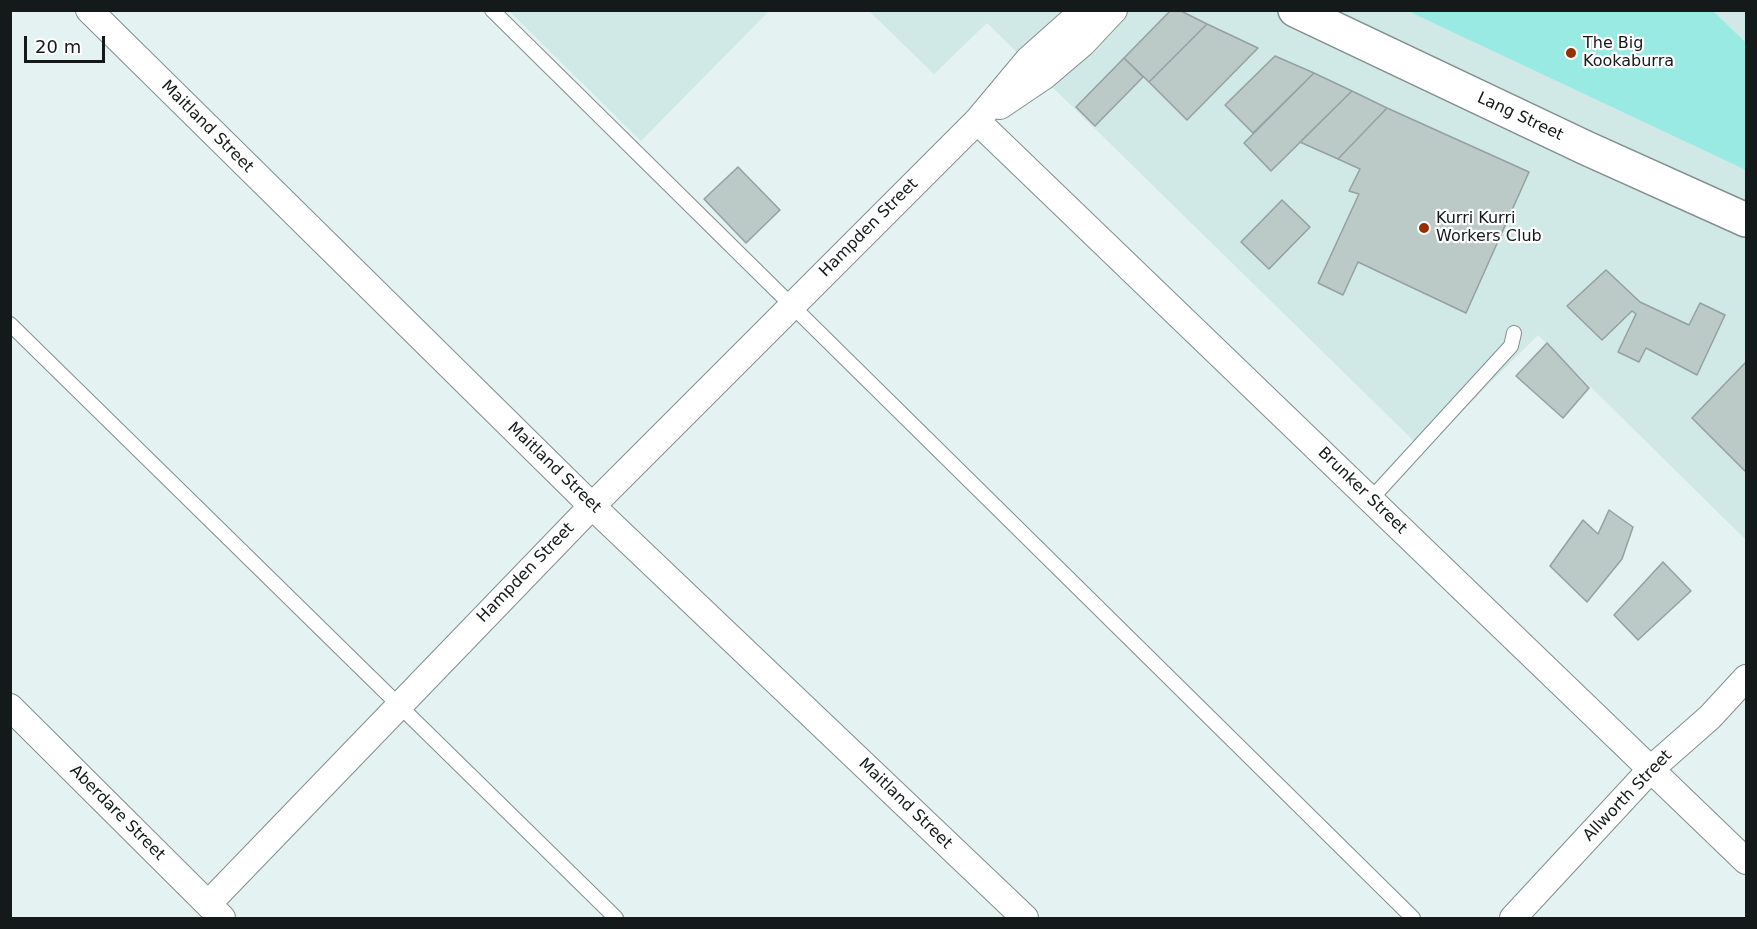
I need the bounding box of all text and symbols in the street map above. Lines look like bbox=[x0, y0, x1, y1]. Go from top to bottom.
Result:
scale bar bbox=[27, 24, 108, 62]
place label: The Big Kookaburra bbox=[1583, 34, 1674, 72]
text: 20 m bbox=[35, 36, 81, 57]
marker: The Big Kookaburra bbox=[1564, 46, 1578, 60]
street label: Maitland Street bbox=[157, 77, 257, 177]
street label: Lang Street bbox=[1474, 89, 1566, 145]
street label: Hampden Street bbox=[816, 175, 922, 281]
place label: Kurri Kurri Workers Club bbox=[1436, 209, 1542, 247]
marker: Kurri Kurri Workers Club bbox=[1417, 221, 1431, 235]
street label: Maitland Street bbox=[503, 419, 605, 517]
street label: Brunker Street bbox=[1313, 444, 1411, 538]
street label: Hampden Street bbox=[473, 519, 579, 627]
street label: Allworth Street bbox=[1580, 746, 1676, 846]
street label: Maitland Street bbox=[854, 755, 956, 853]
street label: Aberdare Street bbox=[65, 761, 169, 865]

